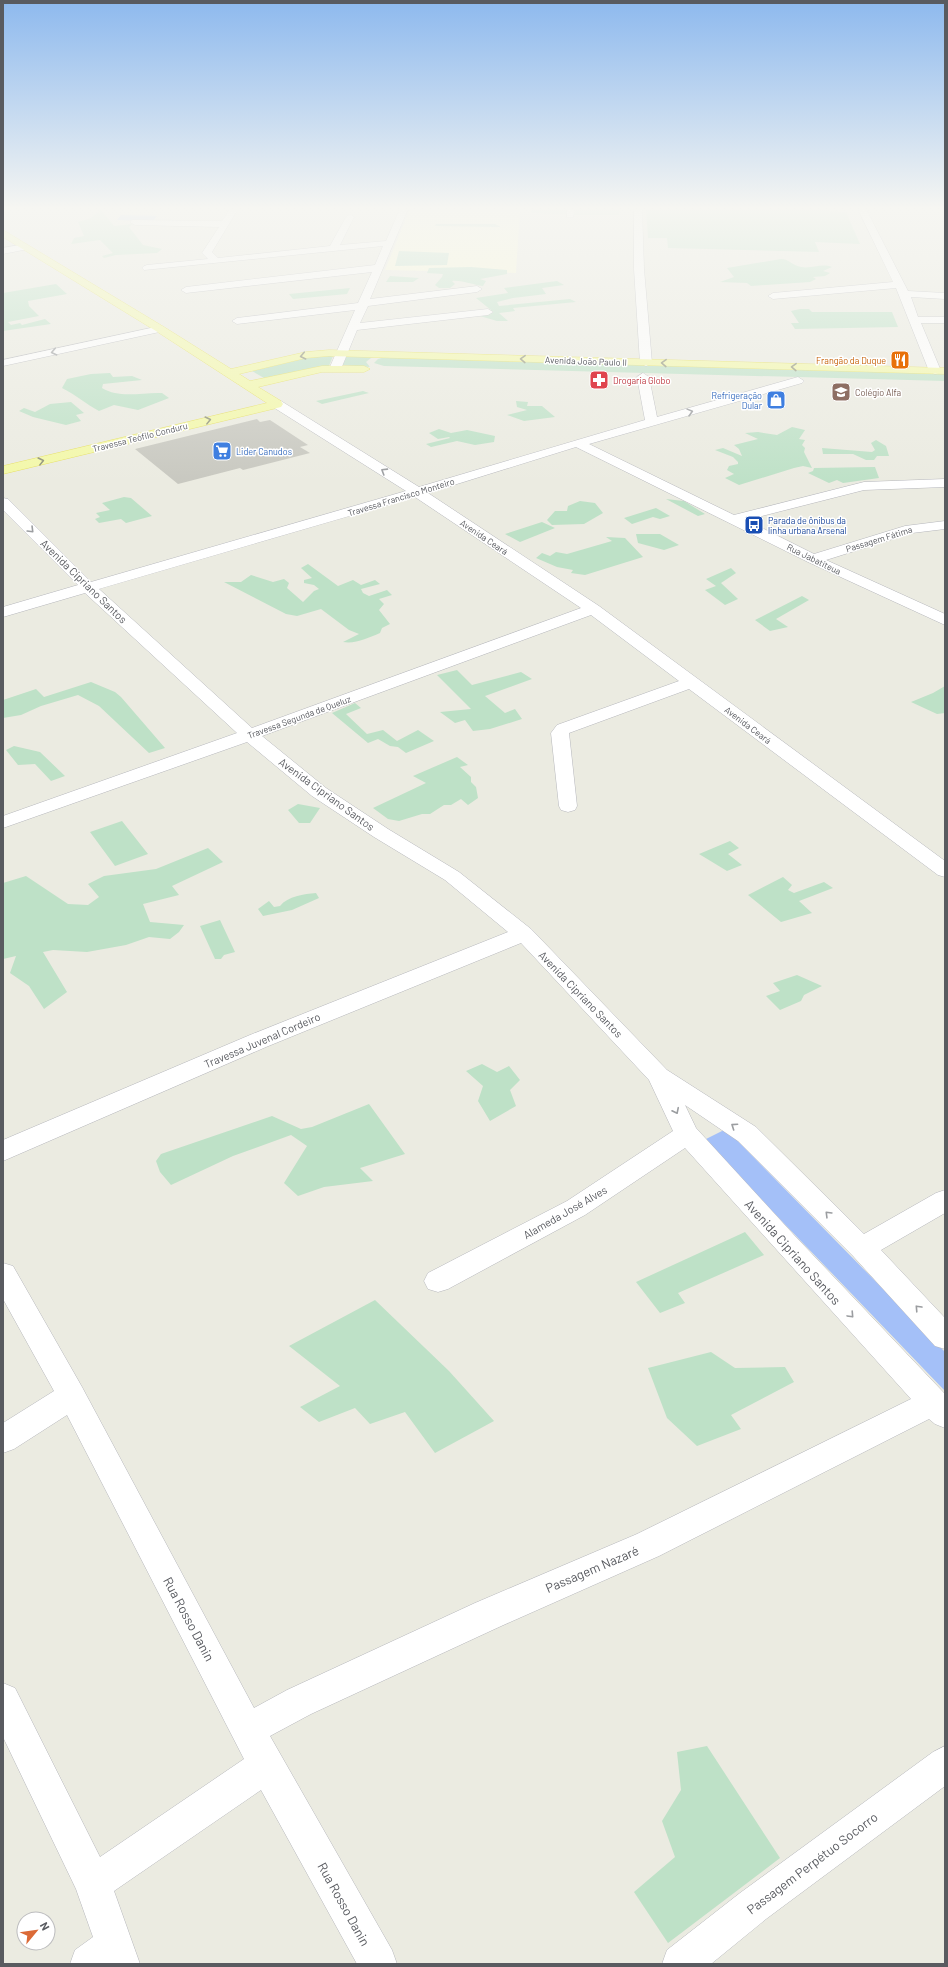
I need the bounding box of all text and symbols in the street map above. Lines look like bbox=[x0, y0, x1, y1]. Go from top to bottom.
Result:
one-way arrow bbox=[50, 347, 57, 355]
restaurant icon: Frangão da Duque bbox=[889, 349, 911, 371]
one-way arrow bbox=[300, 352, 307, 360]
street label: Avenida João Paulo II bbox=[545, 354, 627, 368]
one-way arrow bbox=[520, 355, 526, 363]
place label: Frangão da Duque bbox=[816, 355, 886, 366]
one-way arrow bbox=[661, 359, 667, 367]
one-way arrow bbox=[791, 363, 797, 371]
pharmacy icon: Drogaria Globo bbox=[588, 369, 610, 391]
place label: Drogaria Globo bbox=[613, 375, 670, 386]
school or university icon: Colégio Alfa bbox=[830, 381, 852, 403]
place label: Colégio Alfa bbox=[855, 387, 901, 398]
shop icon: Refrigeração Dular bbox=[765, 389, 787, 411]
place label: Refrigeração Dular bbox=[711, 390, 763, 411]
one-way arrow bbox=[686, 408, 693, 416]
one-way arrow bbox=[204, 416, 211, 425]
street label: Travessa Teófilo Conduru bbox=[91, 420, 189, 454]
supermarket icon: Lider Canudos bbox=[211, 440, 233, 462]
place label: Lider Canudos bbox=[236, 446, 292, 457]
one-way arrow bbox=[38, 457, 44, 465]
one-way arrow bbox=[381, 469, 388, 476]
street label: Travessa Francisco Monteiro bbox=[346, 475, 456, 519]
bus stop icon: Parada de ônibus da linha urbana Arsenal bbox=[743, 514, 765, 536]
place label: Parada de ônibus da linha urbana Arsenal bbox=[768, 515, 847, 536]
street label: Avenida Ceará bbox=[458, 517, 510, 557]
street label: Passagem Fátima bbox=[844, 524, 914, 554]
one-way arrow bbox=[26, 525, 34, 533]
street label: Avenida Cipriano Santos bbox=[38, 536, 130, 626]
street label: Rua Jabatiteua bbox=[785, 541, 843, 577]
street label: Travessa Segunda de Queluz bbox=[246, 693, 352, 741]
street label: Avenida Ceará bbox=[723, 704, 773, 746]
street label: Avenida Cipriano Santos bbox=[277, 755, 377, 833]
street label: Avenida Cipriano Santos bbox=[536, 948, 626, 1040]
street label: Travessa Juvenal Cordeiro bbox=[202, 1010, 322, 1070]
one-way arrow bbox=[671, 1107, 679, 1114]
one-way arrow bbox=[731, 1123, 738, 1130]
street label: Alameda José Alves bbox=[521, 1183, 609, 1241]
street label: Avenida Cipriano Santos bbox=[742, 1196, 844, 1308]
one-way arrow bbox=[825, 1211, 833, 1219]
one-way arrow bbox=[916, 1305, 923, 1313]
one-way arrow bbox=[846, 1310, 854, 1318]
street label: Passagem Nazaré bbox=[543, 1542, 641, 1596]
street label: Rua Rosso Danin bbox=[160, 1574, 218, 1664]
street label: Passagem Perpétuo Socorro bbox=[743, 1808, 881, 1918]
street label: Rua Rosso Danin bbox=[314, 1859, 374, 1949]
north arrow bbox=[16, 1911, 56, 1951]
text: N bbox=[38, 1920, 53, 1932]

